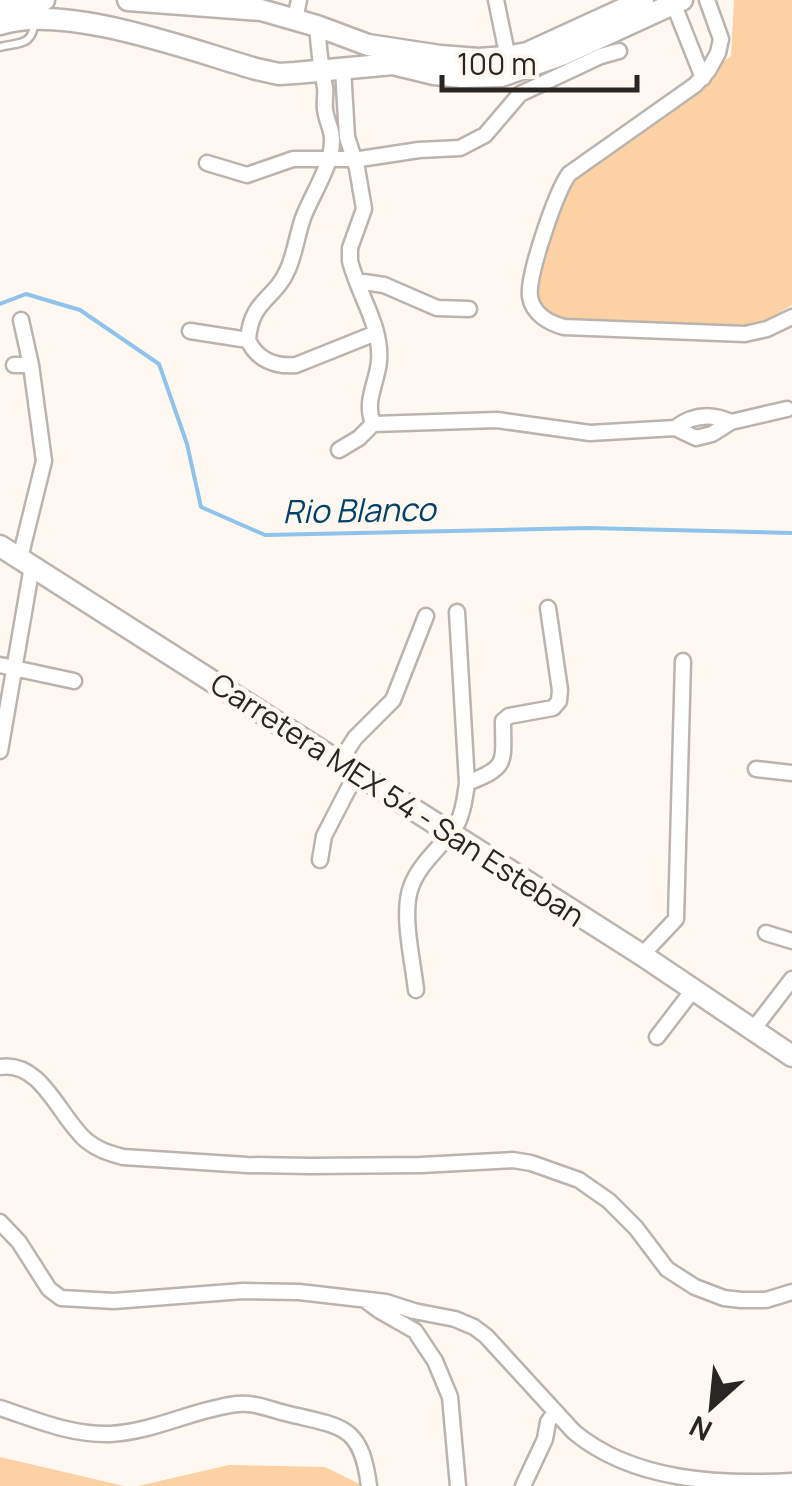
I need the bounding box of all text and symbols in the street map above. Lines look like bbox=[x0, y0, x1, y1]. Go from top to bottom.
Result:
scale bar bbox=[442, 30, 637, 92]
text: 100 m bbox=[457, 43, 537, 84]
water label: Rio Blanco bbox=[282, 487, 438, 533]
street label: Carretera MEX 54 - San Esteban bbox=[203, 663, 593, 935]
north arrow bbox=[662, 1356, 762, 1456]
text: N bbox=[683, 1408, 718, 1451]

